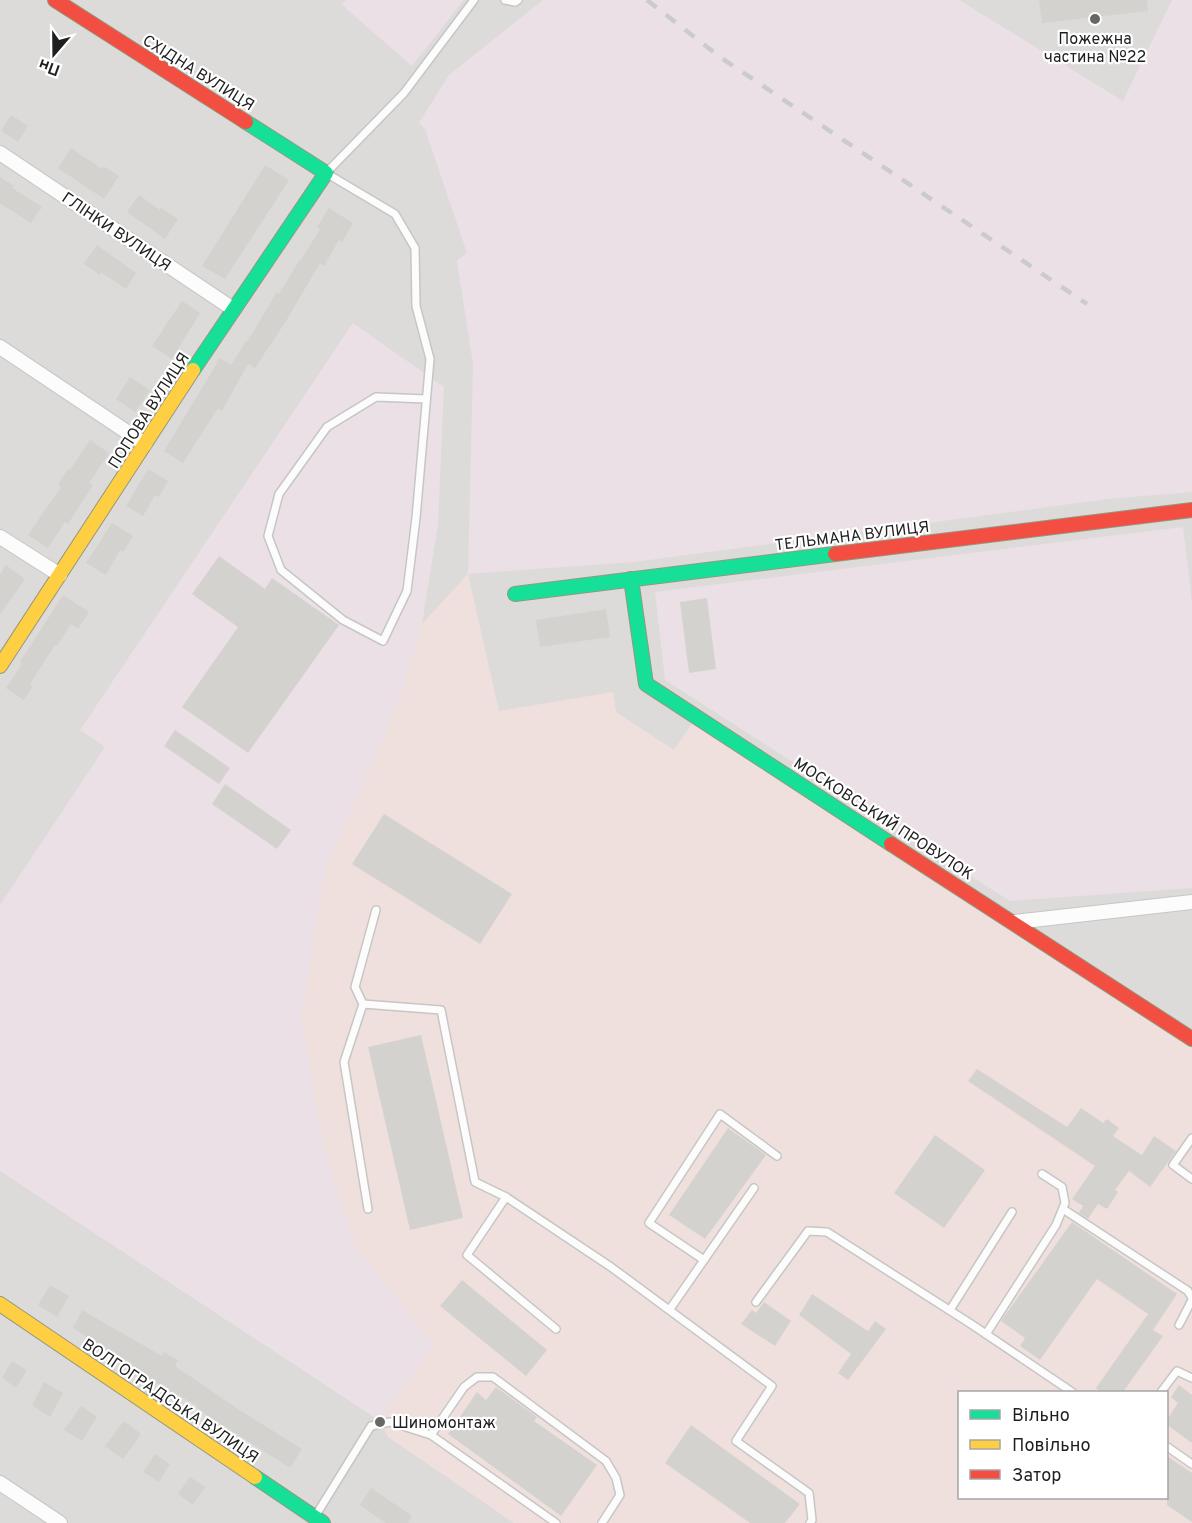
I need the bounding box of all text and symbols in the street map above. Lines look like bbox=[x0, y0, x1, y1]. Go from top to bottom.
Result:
marker: Пожежна частина №22 bbox=[1088, 12, 1102, 26]
north arrow bbox=[24, 24, 84, 84]
place label: Пожежна частина №22 bbox=[1044, 30, 1146, 68]
street label: СХІДНА ВУЛИЦЯ bbox=[138, 31, 258, 116]
text: Пн bbox=[36, 53, 63, 79]
street label: ГЛІНКИ ВУЛИЦЯ bbox=[57, 189, 174, 277]
street label: ПОПОВА ВУЛИЦЯ bbox=[105, 349, 195, 473]
street label: ТЕЛЬМАНА ВУЛИЦЯ bbox=[774, 518, 931, 556]
street label: МОСКОВСЬКИЙ ПРОВУЛОК bbox=[789, 752, 978, 885]
street label: ВОЛГОГРАДСЬКА ВУЛИЦЯ bbox=[78, 1335, 262, 1468]
legend bbox=[958, 1391, 1168, 1499]
text: Вільно bbox=[1012, 1405, 1070, 1428]
place label: Шиномонтаж bbox=[392, 1414, 496, 1434]
marker: Шиномонтаж bbox=[373, 1415, 387, 1429]
text: Повільно bbox=[1012, 1435, 1091, 1458]
text: Затор bbox=[1012, 1465, 1061, 1488]

